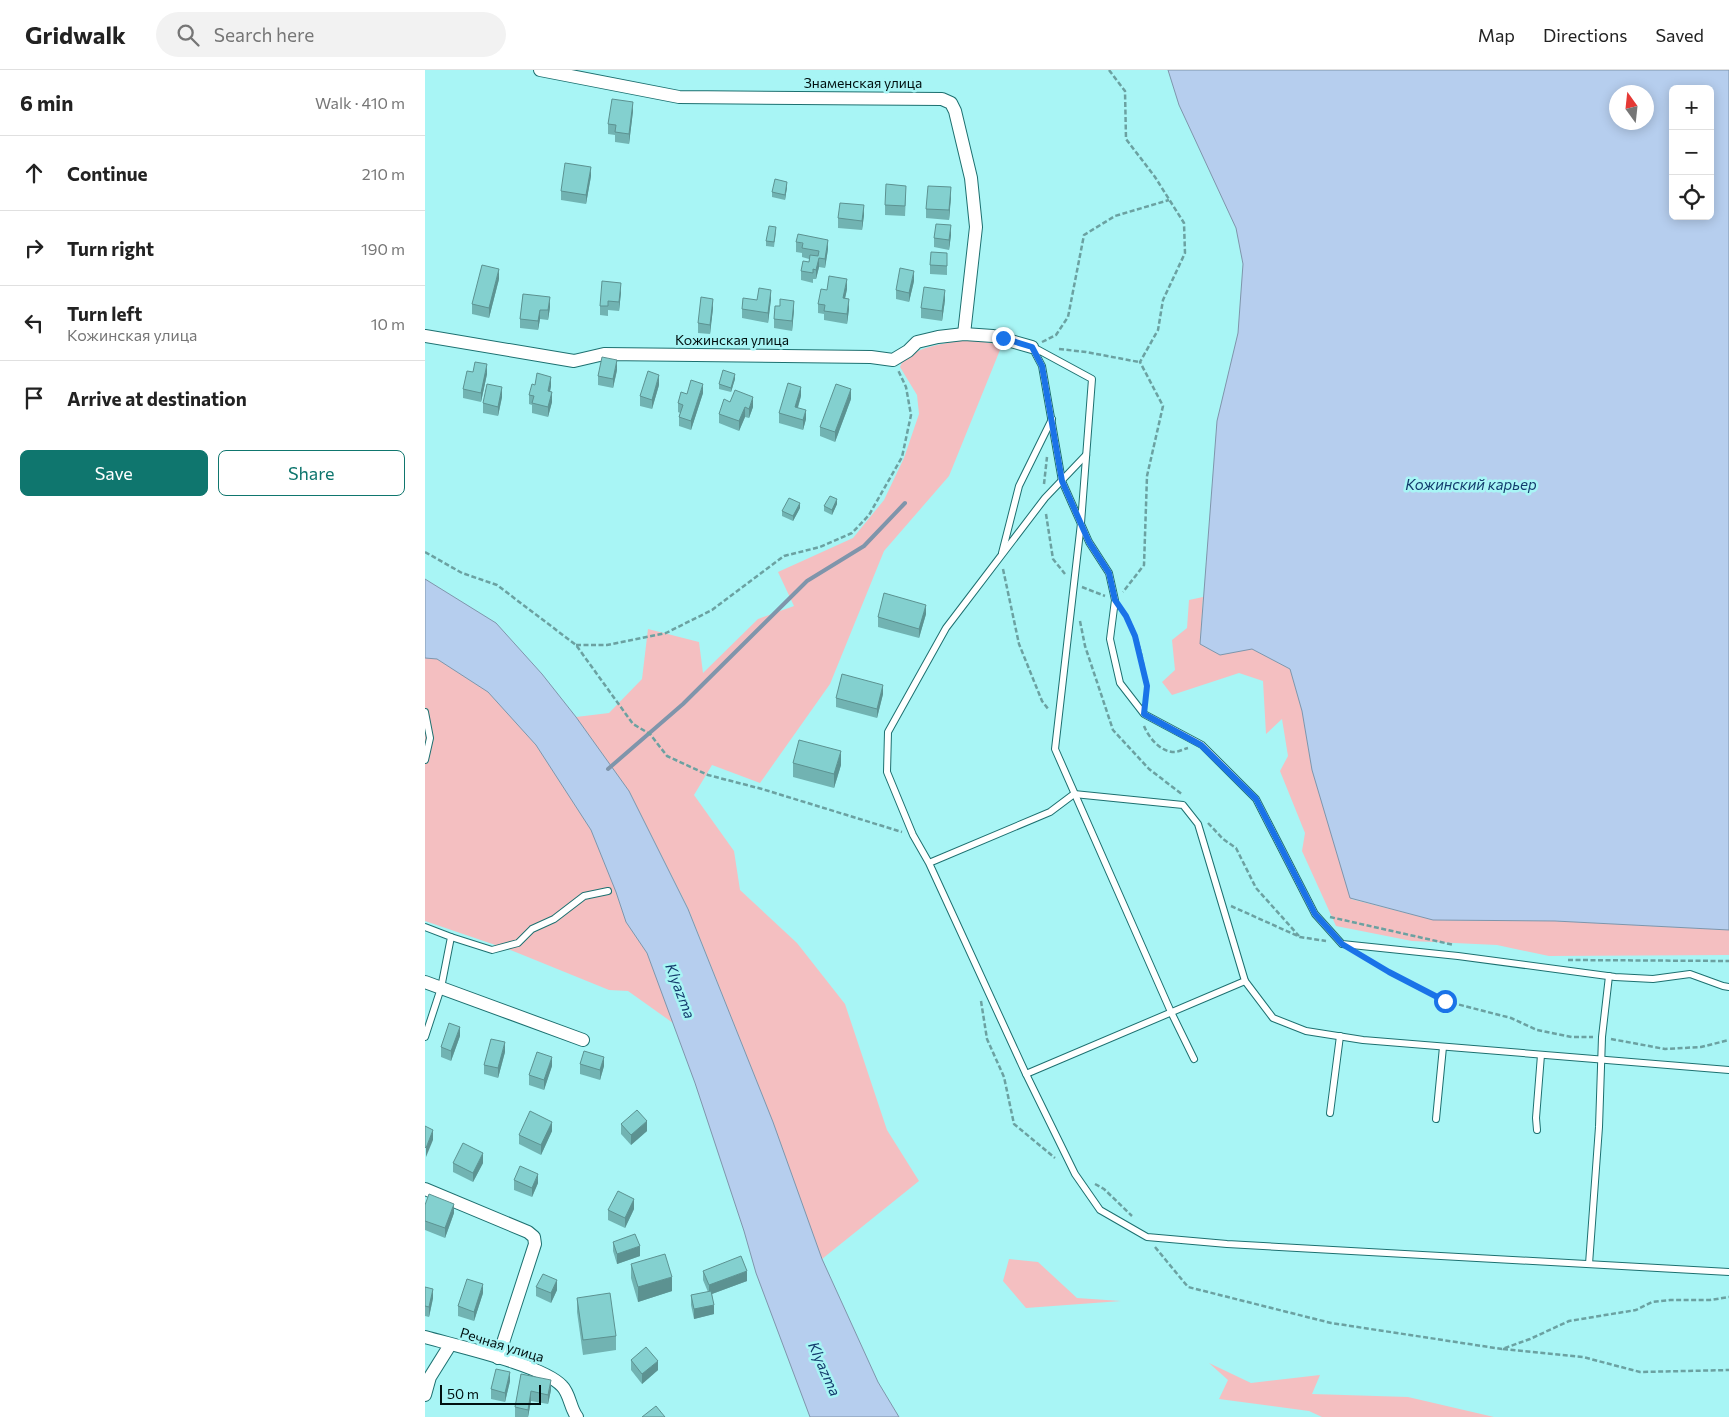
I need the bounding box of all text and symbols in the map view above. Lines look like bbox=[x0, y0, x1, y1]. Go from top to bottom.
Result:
search box bbox=[156, 12, 506, 57]
text: Gridwalk bbox=[25, 20, 126, 49]
icon: search bbox=[174, 21, 202, 49]
text: Search here bbox=[214, 23, 314, 46]
text: Map bbox=[1478, 24, 1515, 46]
text: Directions bbox=[1543, 24, 1627, 46]
text: Saved bbox=[1655, 24, 1704, 46]
street label: Знаменская улица bbox=[804, 74, 922, 91]
north arrow bbox=[1609, 85, 1654, 130]
map controls bbox=[1669, 85, 1714, 220]
button: + bbox=[1669, 85, 1714, 130]
text: 6 min bbox=[20, 90, 73, 115]
text: Walk · 410 m bbox=[315, 93, 405, 112]
button: − bbox=[1669, 130, 1714, 175]
icon: ahead bbox=[20, 159, 48, 187]
text: Continue bbox=[67, 162, 147, 185]
text: 210 m bbox=[362, 164, 405, 183]
button: locate bbox=[1669, 175, 1714, 220]
icon: right bbox=[20, 234, 48, 262]
text: Turn right bbox=[67, 237, 154, 260]
text: 190 m bbox=[361, 239, 405, 258]
text: Turn left bbox=[67, 302, 142, 325]
icon: left bbox=[20, 309, 48, 337]
text: 10 m bbox=[371, 314, 405, 333]
text: Кожинская улица bbox=[67, 325, 197, 344]
route end bbox=[992, 327, 1015, 350]
street label: Кожинская улица bbox=[675, 331, 789, 348]
icon: arrive bbox=[20, 384, 48, 412]
text: Arrive at destination bbox=[67, 387, 247, 410]
button: Save bbox=[20, 450, 208, 496]
button: Share bbox=[218, 450, 405, 496]
water label: Кожинский карьер bbox=[1405, 475, 1537, 493]
water label: Klyazma bbox=[662, 960, 700, 1021]
route start bbox=[1434, 990, 1457, 1013]
street label: Речная улица bbox=[458, 1324, 546, 1365]
water label: Klyazma bbox=[805, 1339, 845, 1399]
scale bar bbox=[440, 1382, 541, 1405]
text: 50 m bbox=[447, 1385, 479, 1402]

